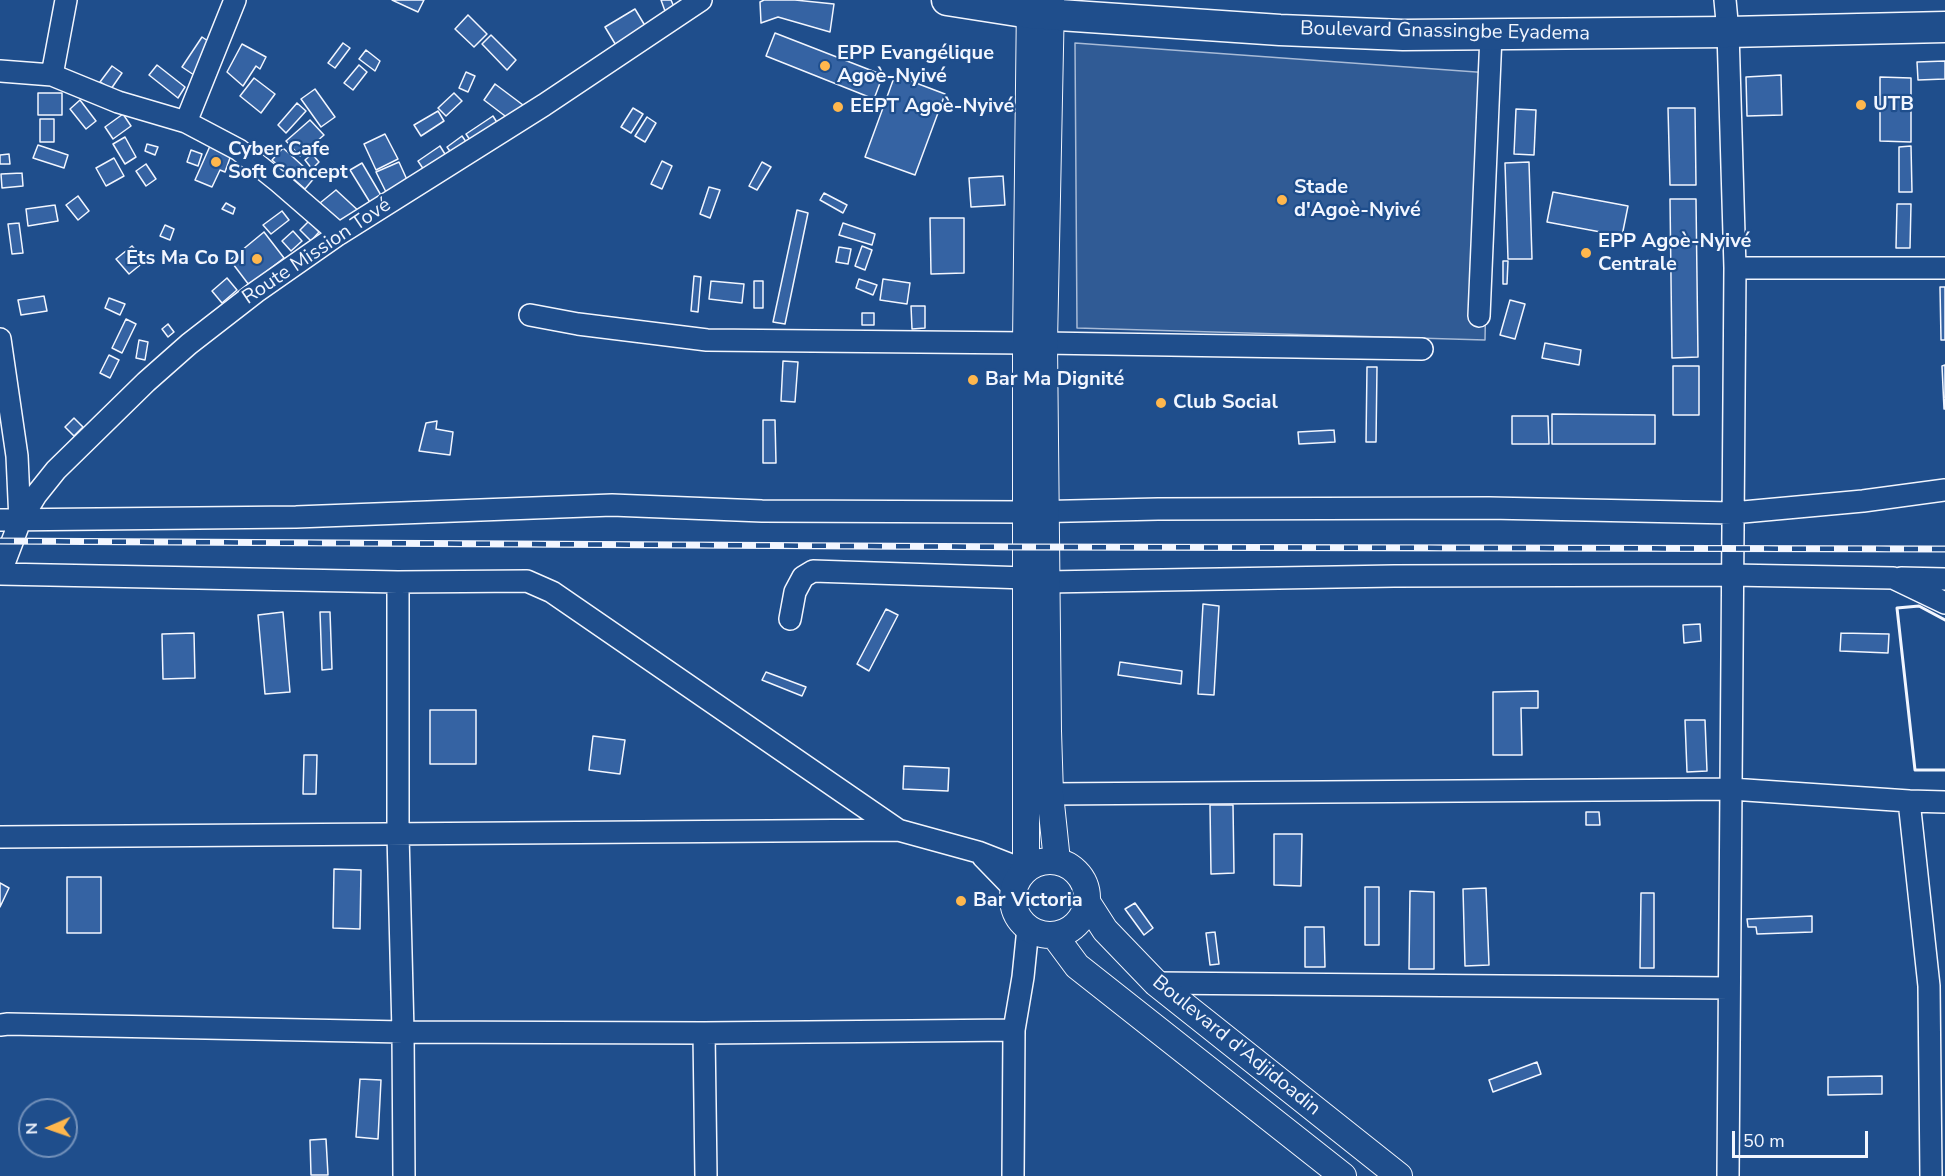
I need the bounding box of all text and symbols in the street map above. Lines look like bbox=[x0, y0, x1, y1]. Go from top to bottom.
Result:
street label: Boulevard Gnassingbe Eyadema bbox=[1300, 17, 1590, 47]
place label: EPP Evangélique Agoè-Nyivé bbox=[837, 42, 994, 89]
marker: EPP Evangélique Agoè-Nyivé bbox=[818, 59, 832, 73]
place label: UTB bbox=[1873, 93, 1914, 117]
place label: EEPT Agoè-Nyivé bbox=[850, 95, 1014, 119]
marker: UTB bbox=[1854, 98, 1868, 112]
marker: EEPT Agoè-Nyivé bbox=[831, 100, 845, 114]
place label: Cyber Cafe Soft Concept bbox=[228, 138, 348, 185]
marker: Cyber Cafe Soft Concept bbox=[209, 155, 223, 169]
place label: Stade d'Agoè-Nyivé bbox=[1294, 176, 1421, 223]
street label: Route Mission Tové bbox=[238, 193, 396, 311]
marker: Stade d'Agoè-Nyivé bbox=[1275, 193, 1289, 207]
place label: EPP Agoè-Nyivé Centrale bbox=[1598, 230, 1751, 277]
marker: EPP Agoè-Nyivé Centrale bbox=[1579, 246, 1593, 260]
place label: Ets Ma Co DI bbox=[126, 247, 245, 271]
marker: Ets Ma Co DI bbox=[250, 252, 264, 266]
place label: Bar Ma Dignité bbox=[985, 368, 1124, 392]
marker: Bar Ma Dignité bbox=[966, 373, 980, 387]
place label: Club Social bbox=[1173, 391, 1278, 415]
marker: Club Social bbox=[1154, 396, 1168, 410]
place label: Bar Victoria bbox=[973, 889, 1083, 913]
marker: Bar Victoria bbox=[954, 894, 968, 908]
street label: Boulevard d'Adjidoadin bbox=[1147, 971, 1325, 1121]
north arrow bbox=[18, 1098, 78, 1158]
scale bar bbox=[1735, 1119, 1872, 1157]
text: N bbox=[21, 1122, 43, 1135]
text: 50 m bbox=[1743, 1129, 1785, 1153]

